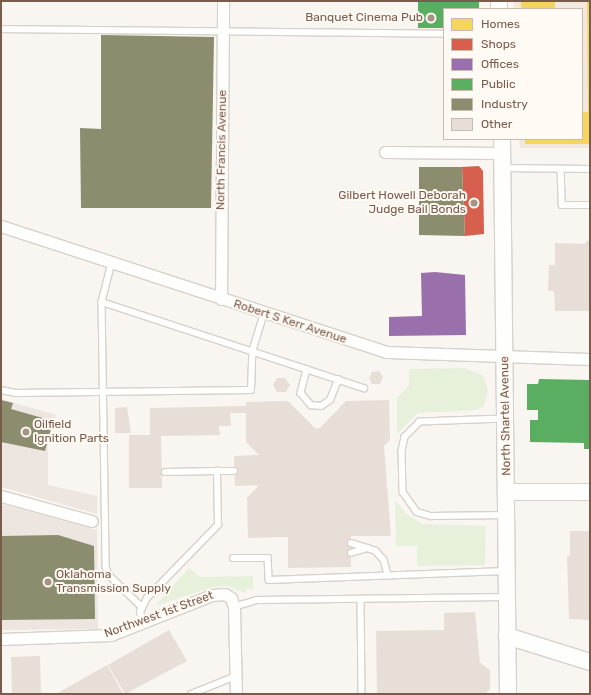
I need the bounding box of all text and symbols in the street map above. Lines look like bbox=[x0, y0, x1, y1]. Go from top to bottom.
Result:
legend bbox=[443, 8, 583, 140]
place label: Banquet Cinema Pub bbox=[305, 11, 423, 25]
marker: Banquet Cinema Pub bbox=[426, 13, 436, 23]
text: Homes bbox=[481, 17, 520, 31]
text: Shops bbox=[481, 37, 516, 51]
text: Offices bbox=[481, 57, 519, 71]
text: Public bbox=[481, 77, 516, 91]
street label: North Francis Avenue bbox=[214, 90, 230, 210]
text: Industry bbox=[481, 97, 528, 111]
text: Other bbox=[481, 117, 512, 131]
place label: Gilbert Howell Deborah Judge Bail Bonds bbox=[338, 189, 466, 217]
marker: Gilbert Howell Deborah Judge Bail Bonds bbox=[469, 198, 479, 208]
street label: Robert S Kerr Avenue bbox=[231, 297, 349, 347]
street label: North Shartel Avenue bbox=[498, 356, 514, 476]
place label: Oilfield Ignition Parts bbox=[34, 418, 109, 446]
marker: Oilfield Ignition Parts bbox=[21, 427, 31, 437]
place label: Oklahoma Transmission Supply bbox=[56, 568, 171, 596]
marker: Oklahoma Transmission Supply bbox=[43, 577, 53, 587]
street label: Northwest 1st Street bbox=[102, 589, 216, 641]

